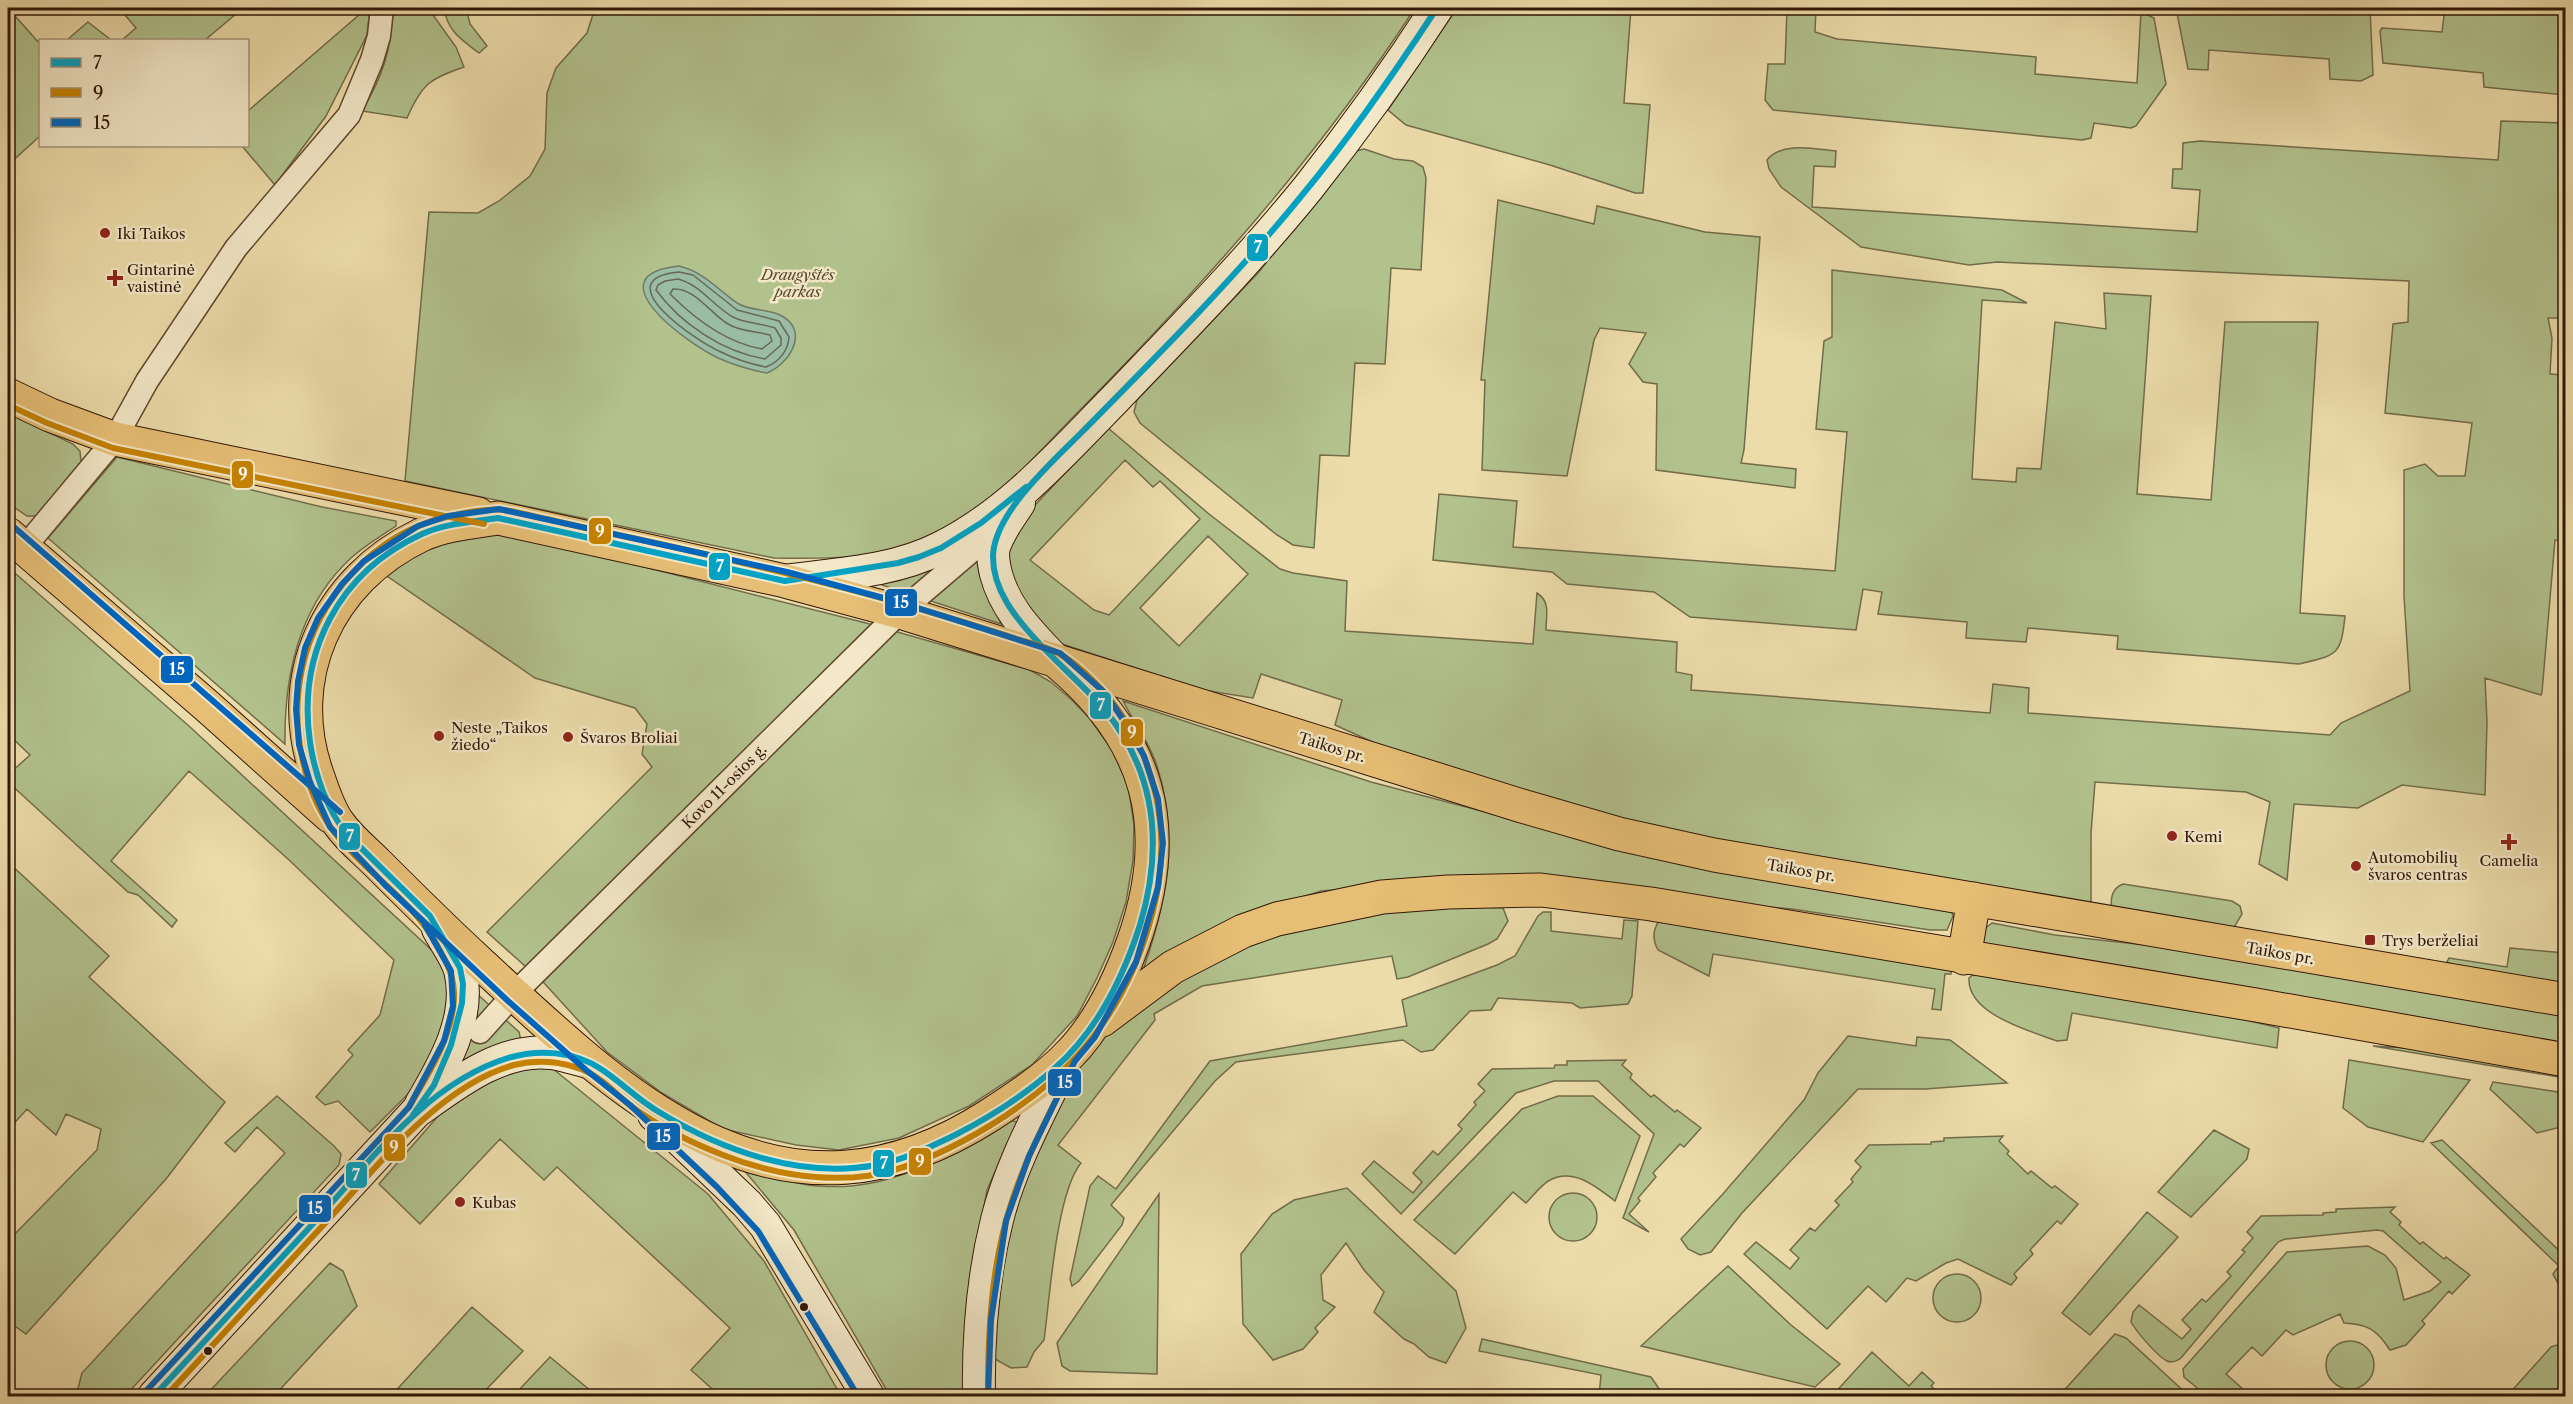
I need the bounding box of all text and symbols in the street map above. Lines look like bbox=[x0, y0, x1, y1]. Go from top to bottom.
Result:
legend bbox=[39, 39, 249, 147]
text: 7 bbox=[93, 52, 102, 74]
text: 9 bbox=[93, 82, 104, 104]
text: 15 bbox=[93, 112, 110, 134]
place label: Iki Taikos bbox=[117, 224, 186, 243]
marker: Iki Taikos bbox=[98, 226, 112, 240]
line badge: 7 bbox=[1246, 233, 1269, 262]
text: 7 bbox=[1254, 237, 1263, 257]
place label: Gintarinė vaistinė bbox=[126, 260, 195, 296]
park label: Draugystės parkas bbox=[760, 265, 835, 301]
marker: Gintarinė vaistinė bbox=[108, 271, 122, 285]
line badge: 9 bbox=[231, 460, 254, 489]
text: 9 bbox=[238, 464, 248, 484]
line badge: 9 bbox=[588, 517, 612, 545]
text: 9 bbox=[595, 521, 605, 541]
line badge: 7 bbox=[708, 552, 731, 581]
text: 7 bbox=[716, 556, 725, 576]
line badge: 15 bbox=[884, 588, 918, 617]
text: 15 bbox=[893, 592, 909, 612]
line badge: 15 bbox=[160, 655, 194, 684]
text: 15 bbox=[169, 659, 185, 679]
line badge: 7 bbox=[1089, 691, 1112, 720]
text: 7 bbox=[1097, 695, 1106, 715]
place label: Neste „Taikos žiedo“ bbox=[451, 718, 548, 754]
line badge: 9 bbox=[1120, 718, 1144, 747]
text: 9 bbox=[1127, 722, 1137, 742]
place label: Švaros Broliai bbox=[580, 728, 678, 747]
street label: Taikos pr. bbox=[1296, 728, 1368, 766]
marker: Neste „Taikos žiedo“ bbox=[432, 729, 446, 743]
marker: Švaros Broliai bbox=[561, 730, 575, 744]
street label: Kovo 11-osios g. bbox=[678, 740, 770, 832]
line badge: 7 bbox=[338, 822, 361, 851]
text: 7 bbox=[346, 826, 355, 846]
place label: Kemi bbox=[2184, 827, 2223, 846]
marker: Kemi bbox=[2165, 829, 2179, 843]
marker: Camelia bbox=[2502, 835, 2516, 849]
place label: Automobilių švaros centras bbox=[2367, 848, 2468, 884]
place label: Camelia bbox=[2480, 851, 2538, 870]
street label: Taikos pr. bbox=[1765, 855, 1837, 885]
marker: Automobilių švaros centras bbox=[2349, 859, 2363, 873]
place label: Trys berželiai bbox=[2382, 931, 2479, 950]
marker: Trys berželiai bbox=[2363, 933, 2377, 947]
street label: Taikos pr. bbox=[2244, 938, 2316, 968]
line badge: 15 bbox=[1047, 1068, 1082, 1097]
text: 15 bbox=[1057, 1072, 1073, 1092]
line badge: 15 bbox=[646, 1122, 681, 1151]
text: 15 bbox=[655, 1126, 671, 1146]
line badge: 9 bbox=[383, 1133, 406, 1162]
text: 9 bbox=[389, 1137, 399, 1157]
line badge: 9 bbox=[908, 1147, 932, 1176]
line badge: 7 bbox=[872, 1149, 895, 1178]
text: 9 bbox=[915, 1151, 925, 1171]
text: 7 bbox=[880, 1153, 889, 1173]
line badge: 7 bbox=[345, 1161, 368, 1189]
text: 7 bbox=[352, 1165, 361, 1185]
place label: Kubas bbox=[472, 1193, 516, 1212]
line badge: 15 bbox=[298, 1194, 332, 1223]
marker: Kubas bbox=[453, 1195, 467, 1209]
text: 15 bbox=[307, 1198, 323, 1218]
unlabelled marker bbox=[798, 1301, 810, 1313]
unlabelled marker bbox=[202, 1345, 214, 1357]

